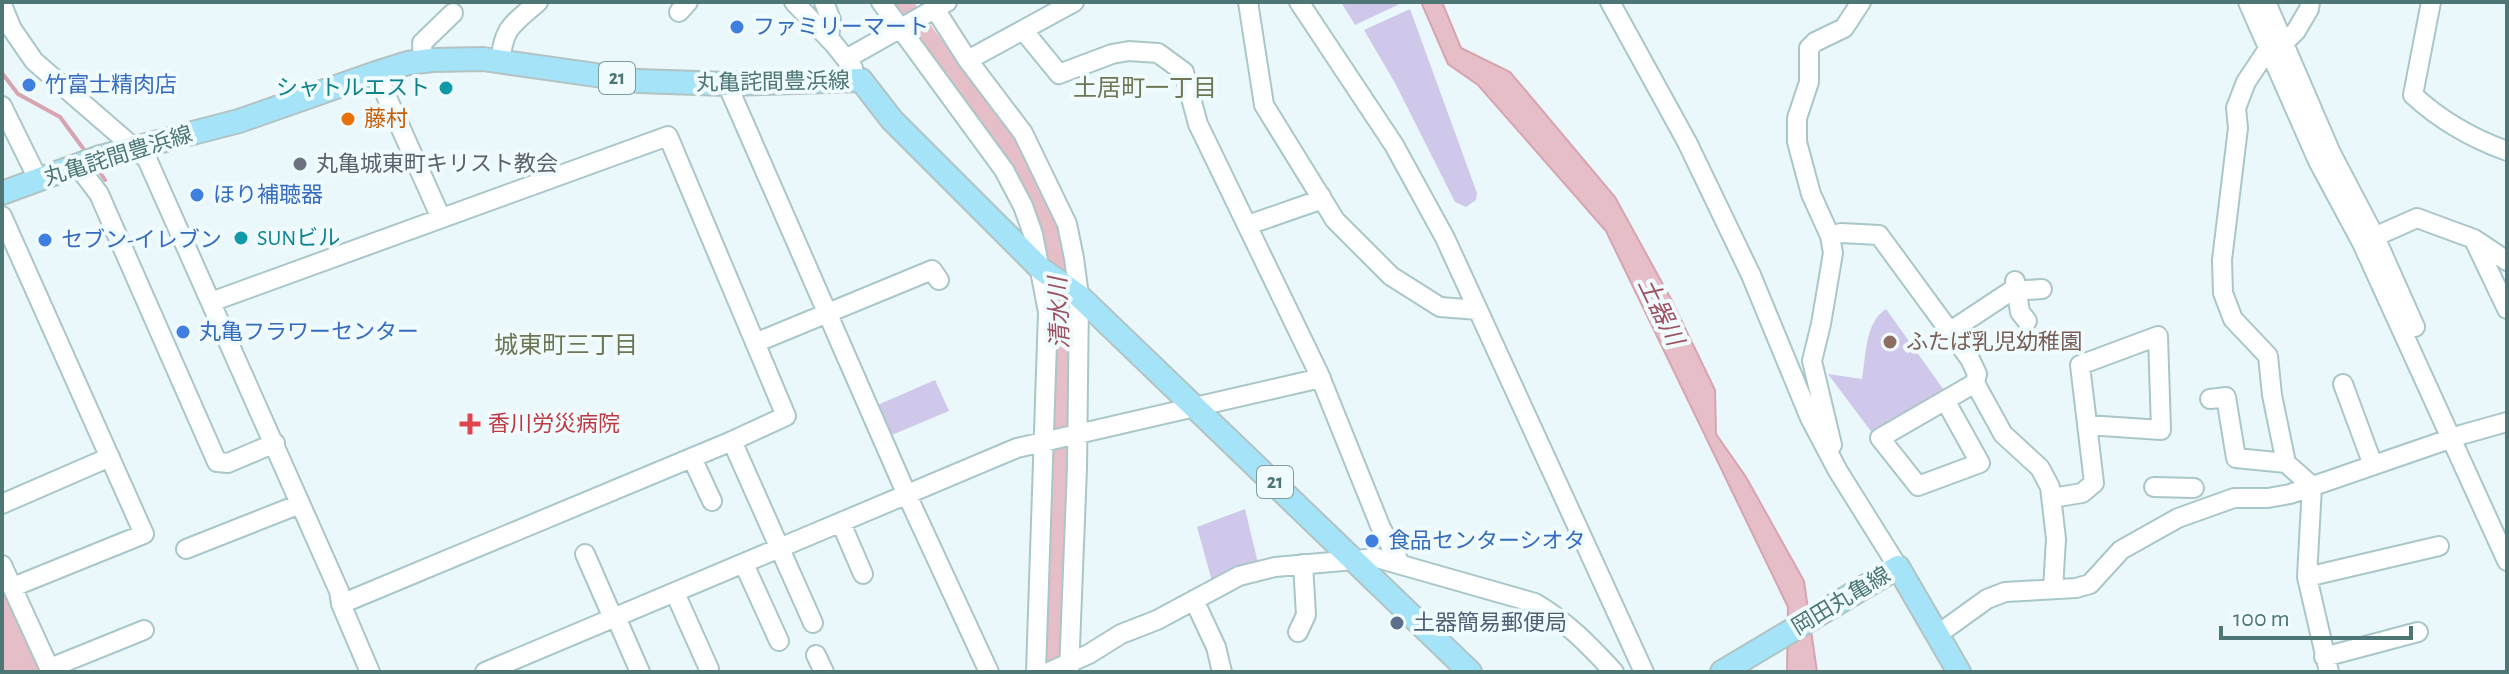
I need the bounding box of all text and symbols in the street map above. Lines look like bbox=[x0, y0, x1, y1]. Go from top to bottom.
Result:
place label: ファミリーマート bbox=[753, 16, 929, 38]
marker: ファミリーマート bbox=[728, 18, 746, 36]
road number: 21 bbox=[599, 62, 635, 94]
street label: 丸亀詫間豊浜線 bbox=[696, 69, 850, 94]
place label: 竹富士精肉店 bbox=[45, 73, 177, 96]
district label: 土居町一丁目 bbox=[1073, 75, 1217, 101]
marker: 竹富士精肉店 bbox=[20, 76, 38, 94]
place label: シャトルエスト bbox=[276, 77, 430, 99]
marker: シャトルエスト bbox=[437, 79, 455, 97]
place label: 藤村 bbox=[364, 107, 408, 130]
marker: 藤村 bbox=[339, 110, 357, 128]
street label: 丸亀詫間豊浜線 bbox=[41, 122, 195, 189]
place label: 丸亀城東町キリスト教会 bbox=[316, 152, 558, 175]
marker: 丸亀城東町キリスト教会 bbox=[291, 155, 309, 173]
place label: ほり補聴器 bbox=[213, 183, 323, 206]
marker: ほり補聴器 bbox=[188, 186, 206, 204]
place label: SUNビル bbox=[257, 227, 340, 249]
place label: セブン-イレブン bbox=[61, 228, 222, 251]
marker: SUNビル bbox=[232, 229, 250, 247]
marker: セブン-イレブン bbox=[36, 231, 54, 249]
water label: 清水川 bbox=[1045, 274, 1073, 349]
water label: 土器川 bbox=[1633, 274, 1690, 352]
place label: 丸亀フラワーセンター bbox=[199, 320, 419, 343]
marker: 丸亀フラワーセンター bbox=[174, 323, 192, 341]
place label: ふたば乳児幼稚園 bbox=[1906, 330, 2082, 353]
district label: 城東町三丁目 bbox=[494, 332, 638, 358]
marker: ふたば乳児幼稚園 bbox=[1881, 333, 1899, 351]
place label: 香川労災病院 bbox=[488, 412, 620, 435]
marker: 香川労災病院 bbox=[459, 413, 481, 435]
road number: 21 bbox=[1257, 466, 1293, 498]
place label: 食品センターシオタ bbox=[1388, 529, 1586, 552]
marker: 食品センターシオタ bbox=[1363, 532, 1381, 550]
street label: 岡田丸亀線 bbox=[1788, 562, 1894, 639]
scale bar bbox=[2221, 590, 2411, 640]
text: 100 m bbox=[2233, 607, 2290, 631]
place label: 土器簡易郵便局 bbox=[1413, 611, 1567, 634]
marker: 土器簡易郵便局 bbox=[1388, 614, 1406, 632]

